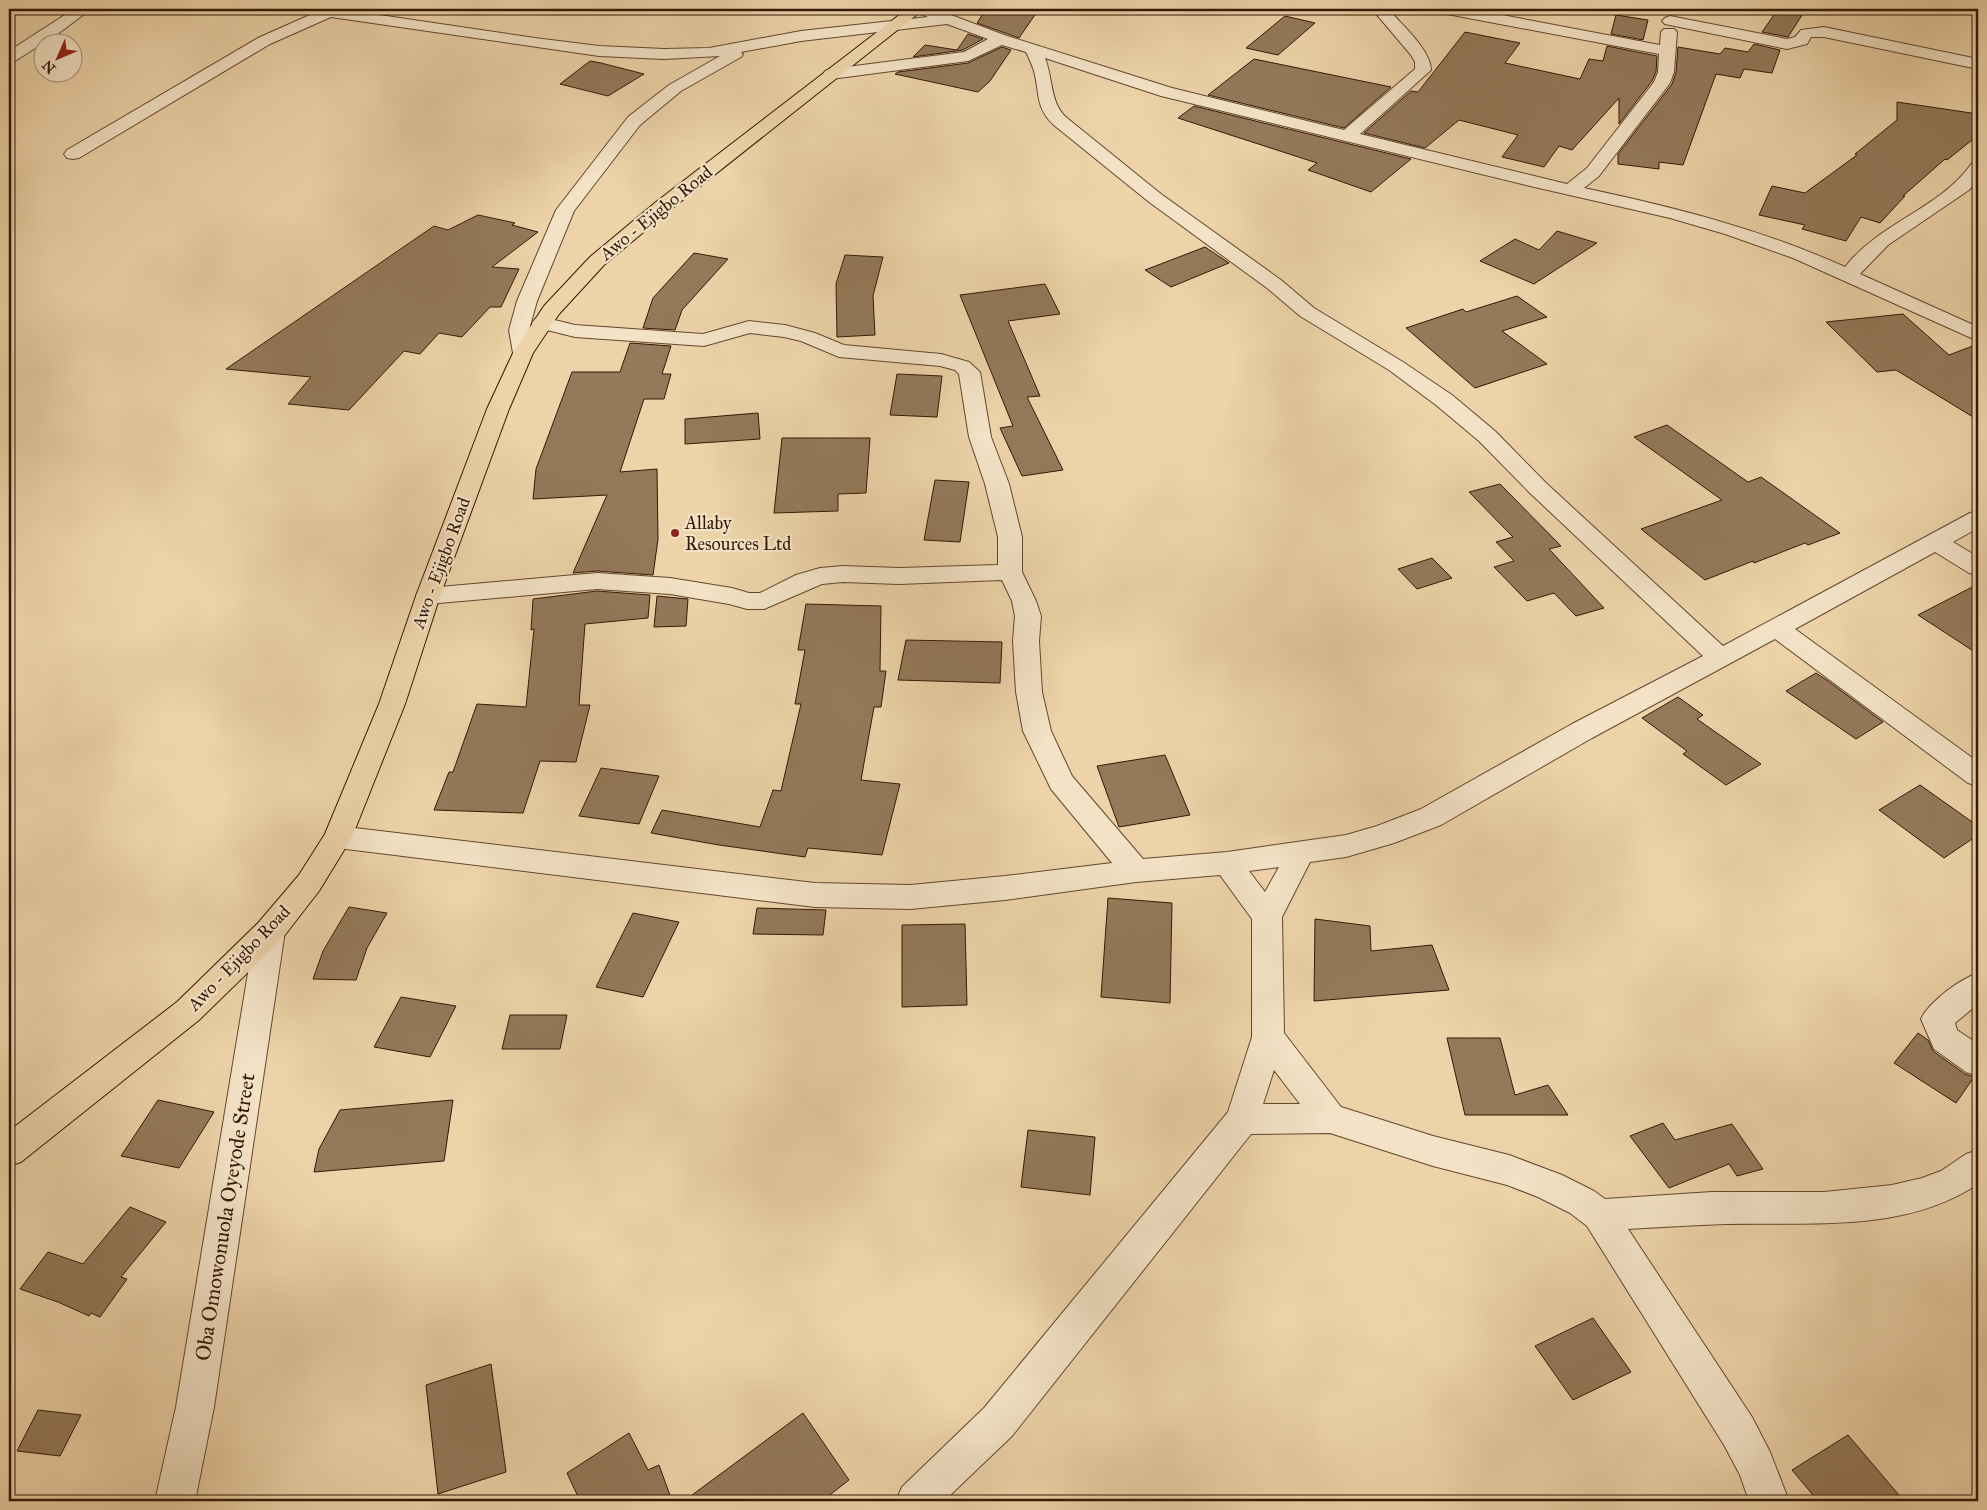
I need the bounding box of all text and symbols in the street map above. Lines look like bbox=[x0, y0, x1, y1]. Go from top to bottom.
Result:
north arrow bbox=[32, 32, 82, 82]
text: N bbox=[39, 57, 59, 77]
street label: Awo - Ejigbo Road bbox=[595, 161, 717, 267]
street label: Awo - Ejigbo Road bbox=[407, 494, 476, 633]
place label: Allaby Resources Ltd bbox=[684, 512, 791, 555]
marker: Allaby Resources Ltd bbox=[669, 527, 681, 539]
street label: Awo - Ejigbo Road bbox=[182, 901, 296, 1017]
street label: Oba Omowonuola Oyeyode Street bbox=[189, 1071, 261, 1363]

